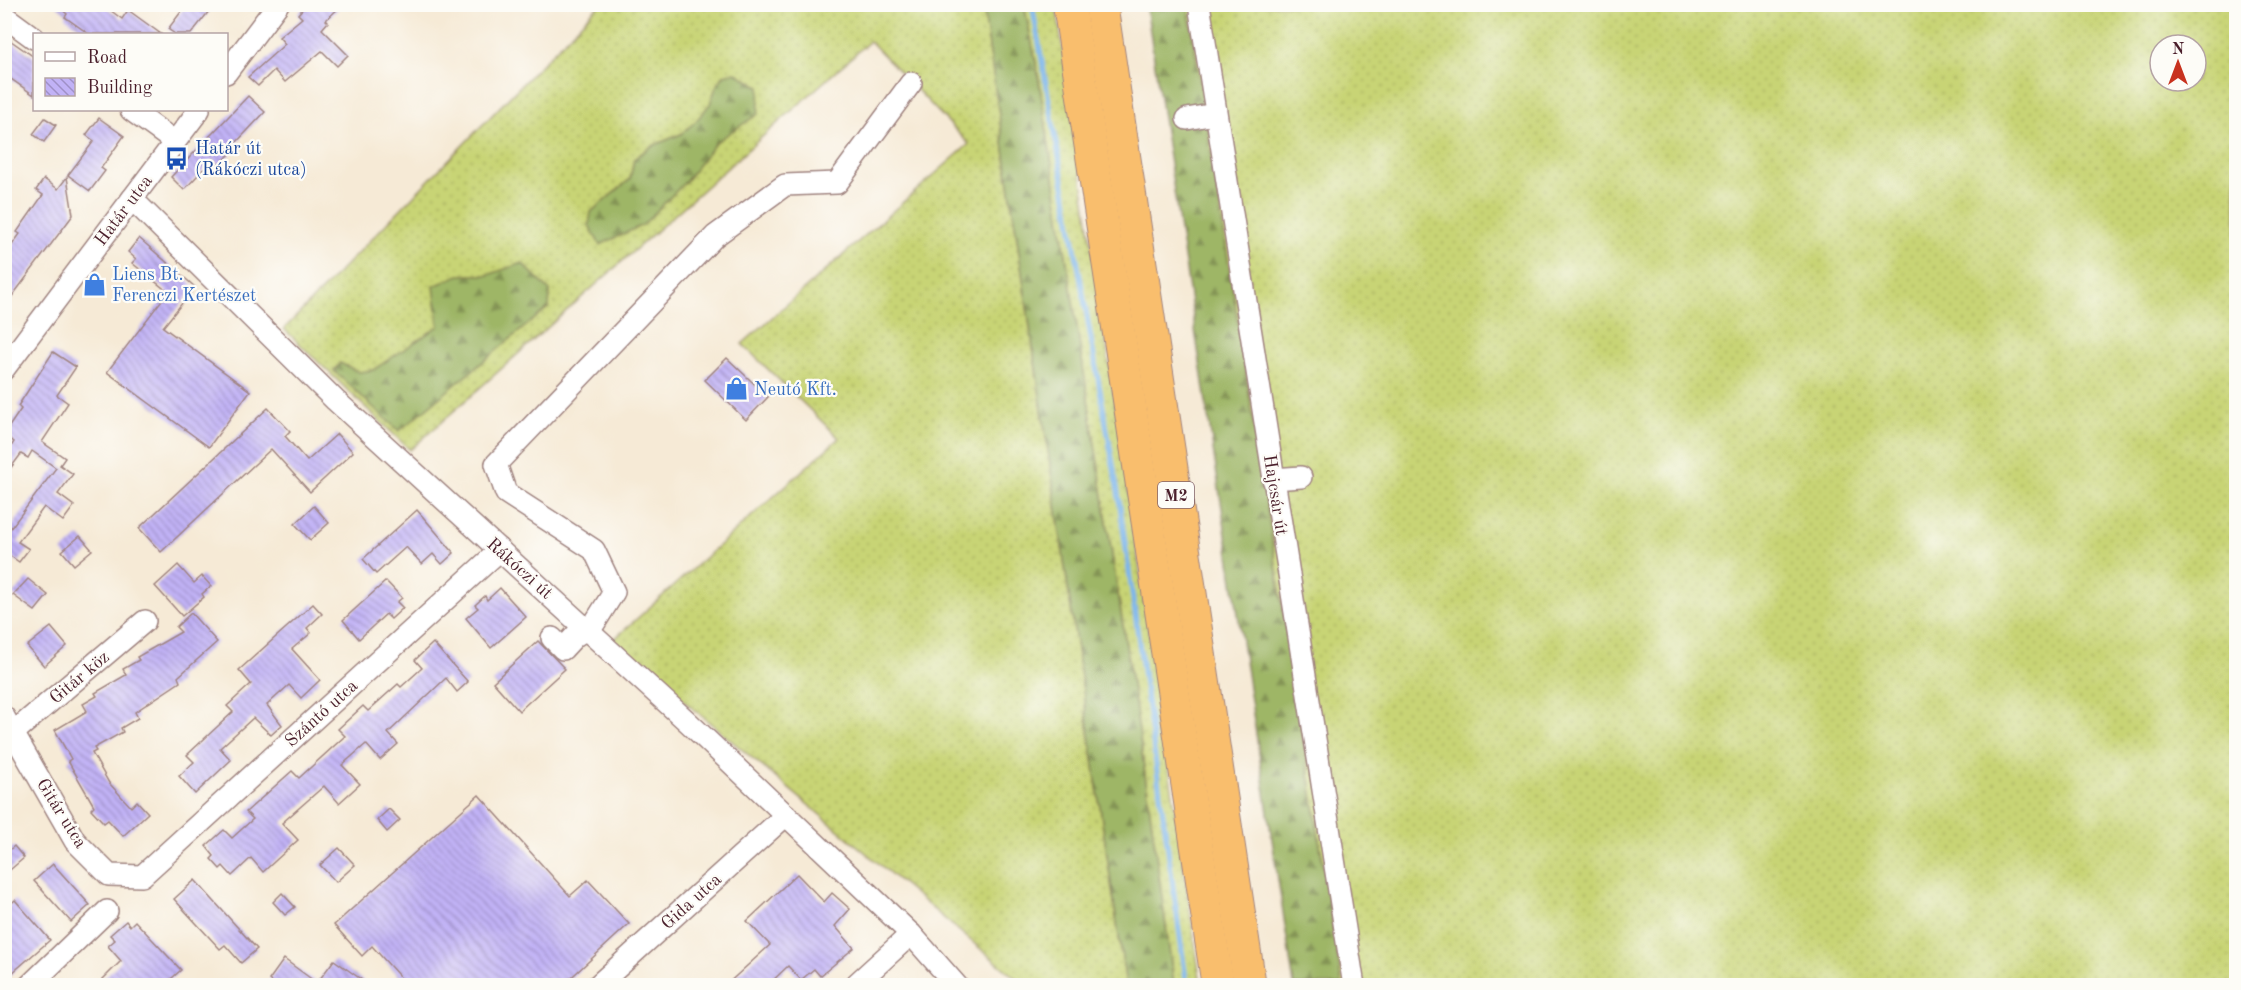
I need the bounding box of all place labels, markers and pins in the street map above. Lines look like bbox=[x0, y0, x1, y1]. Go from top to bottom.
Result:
place label: Határ út (Rákóczi utca) bbox=[195, 140, 307, 179]
bus stop icon: Határ út (Rákóczi utca) bbox=[164, 145, 190, 171]
place label: Liens Bt. Ferenczi Kertészet bbox=[112, 266, 256, 305]
shop icon: Liens Bt. Ferenczi Kertészet bbox=[81, 271, 107, 297]
shop icon: Neutó Kft. bbox=[723, 376, 749, 402]
place label: Neutó Kft. bbox=[754, 381, 837, 399]

